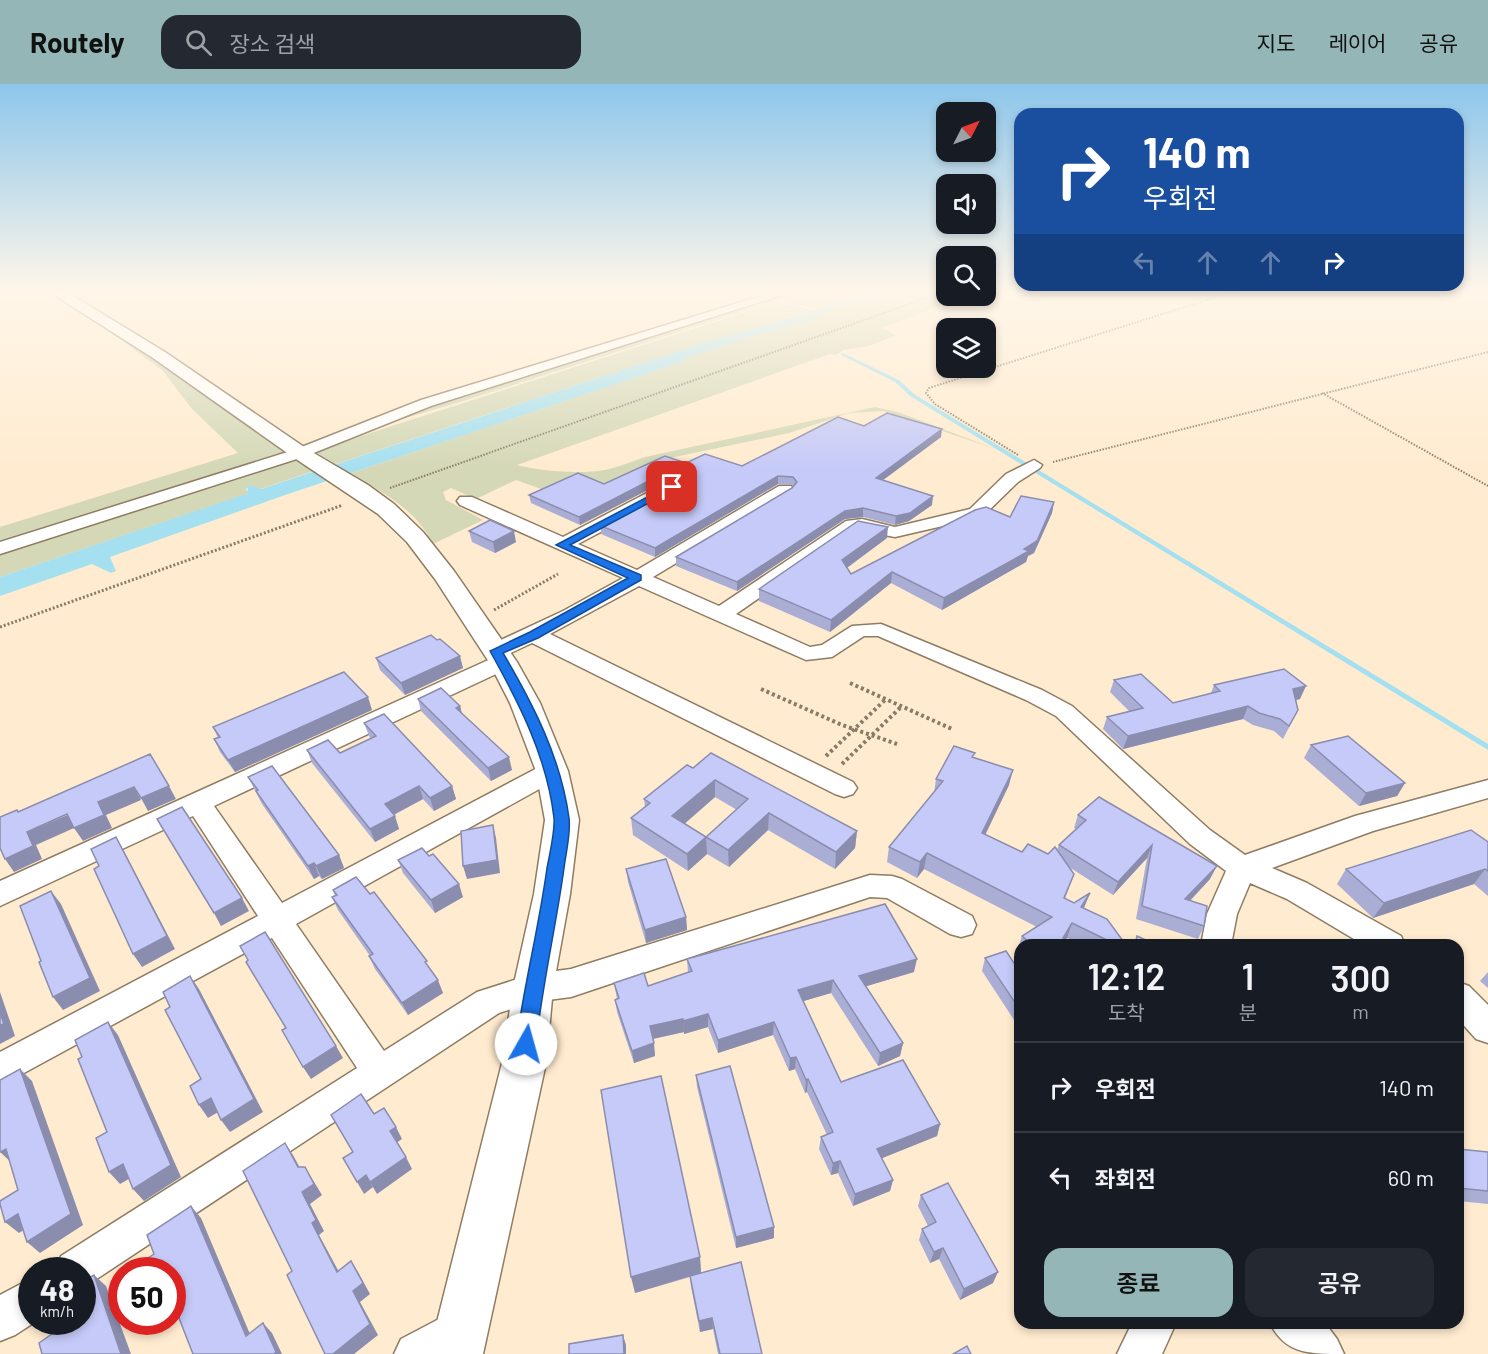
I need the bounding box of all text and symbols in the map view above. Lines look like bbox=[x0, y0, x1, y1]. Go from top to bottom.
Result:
search box bbox=[161, 15, 581, 69]
text: Routely bbox=[30, 25, 125, 59]
icon: search bbox=[182, 26, 215, 59]
text: 장소 검색 bbox=[230, 30, 315, 56]
text: 지도 bbox=[1257, 30, 1295, 55]
text: 레이어 bbox=[1328, 30, 1386, 55]
text: 공유 bbox=[1419, 30, 1458, 55]
north arrow bbox=[936, 102, 996, 162]
map controls bbox=[936, 102, 996, 378]
text: 140 m bbox=[1143, 126, 1251, 176]
icon: right bbox=[1044, 132, 1122, 210]
button: sound bbox=[936, 174, 996, 234]
text: 우회전 bbox=[1143, 181, 1218, 213]
button: search bbox=[936, 246, 996, 306]
icon: left bbox=[1128, 246, 1161, 279]
icon: ahead bbox=[1191, 246, 1224, 279]
icon: ahead bbox=[1254, 246, 1287, 279]
icon: right bbox=[1317, 246, 1350, 279]
button: layers bbox=[936, 318, 996, 378]
pin bbox=[646, 461, 697, 512]
icon: arrive bbox=[655, 470, 688, 503]
text: 12:12 bbox=[1087, 954, 1165, 997]
text: 1 bbox=[1242, 954, 1254, 997]
text: 300 bbox=[1331, 956, 1391, 999]
text: m bbox=[1352, 999, 1369, 1023]
text: 도착 bbox=[1108, 1000, 1145, 1024]
text: 분 bbox=[1239, 1000, 1257, 1024]
position arrow bbox=[494, 1012, 558, 1076]
icon: right bbox=[1044, 1071, 1077, 1104]
text: 140 m bbox=[1379, 1074, 1434, 1100]
text: 우회전 bbox=[1095, 1075, 1156, 1101]
icon: left bbox=[1044, 1161, 1077, 1194]
text: 60 m bbox=[1388, 1164, 1434, 1190]
text: 좌회전 bbox=[1095, 1165, 1156, 1191]
button: 종료 bbox=[1044, 1248, 1233, 1317]
button: 공유 bbox=[1245, 1248, 1434, 1317]
speed limit sign: 50 bbox=[108, 1257, 186, 1335]
text: 48 bbox=[40, 1271, 74, 1307]
text: km/h bbox=[40, 1302, 74, 1320]

